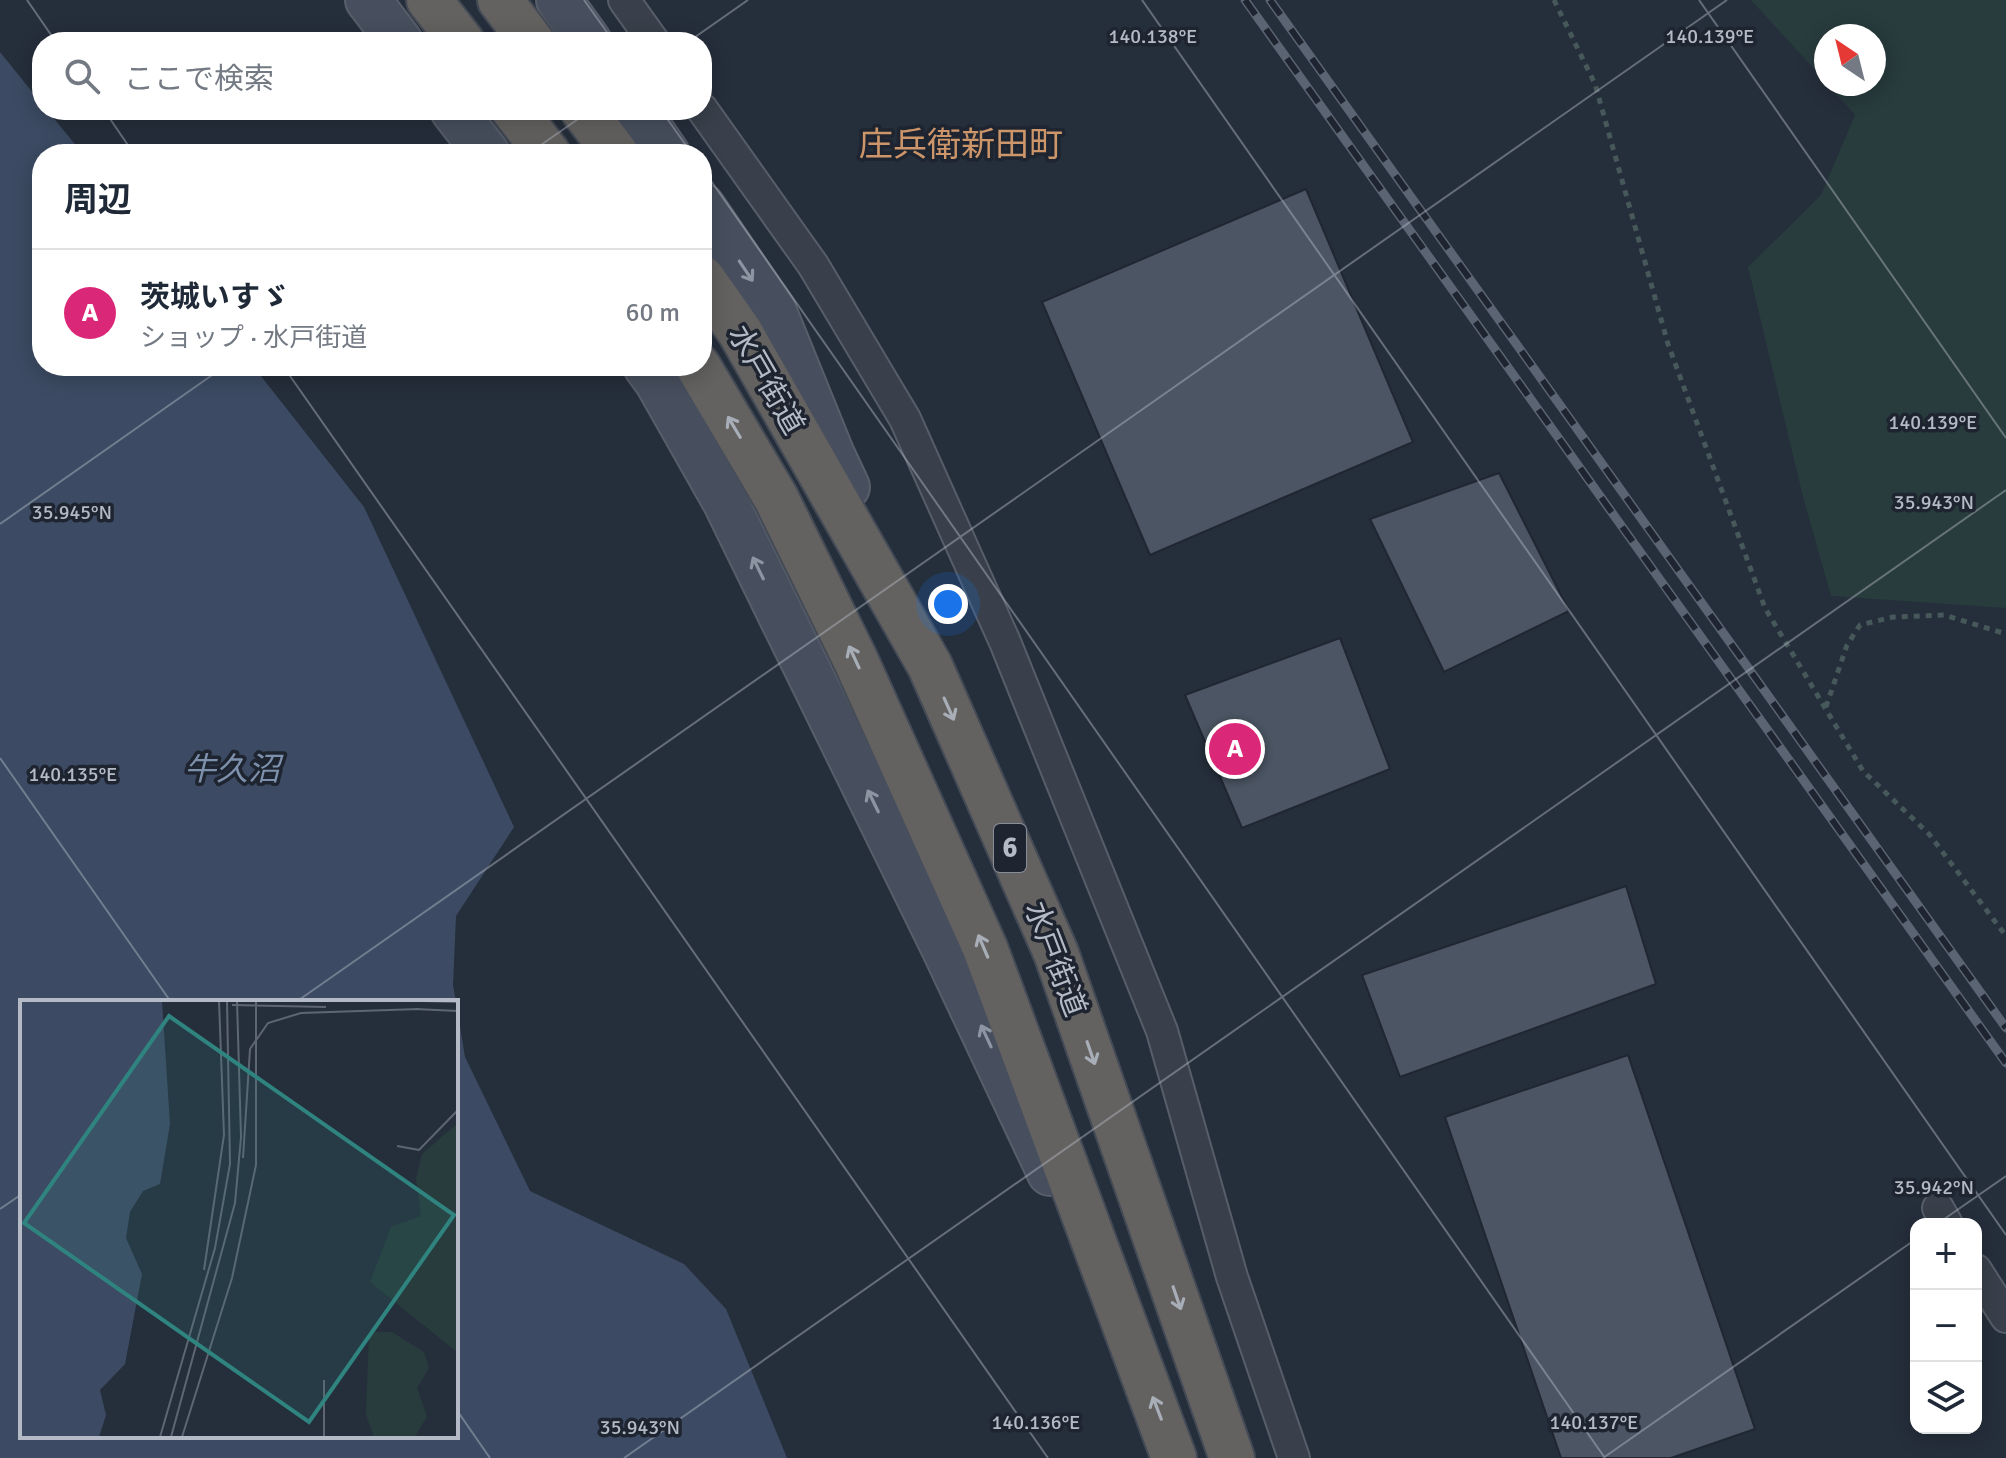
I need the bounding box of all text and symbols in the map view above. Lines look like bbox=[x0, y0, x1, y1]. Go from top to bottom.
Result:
text: 140.138°E bbox=[1109, 24, 1197, 49]
text: 140.139°E bbox=[1666, 24, 1754, 49]
north arrow bbox=[1814, 24, 1886, 96]
search box bbox=[32, 32, 712, 120]
icon: search bbox=[60, 54, 104, 98]
text: ここで検索 bbox=[124, 61, 274, 98]
district label: 庄兵衛新田町 bbox=[859, 124, 1063, 166]
text: 周辺 bbox=[64, 179, 132, 221]
one-way arrow bbox=[738, 259, 754, 281]
text: 茨城いすゞ bbox=[140, 279, 290, 316]
text: A bbox=[82, 297, 98, 329]
text: 60 m bbox=[625, 297, 680, 329]
street label: 水戸街道 bbox=[720, 319, 812, 441]
text: ショップ · 水戸街道 bbox=[140, 322, 367, 354]
text: 140.139°E bbox=[1889, 410, 1977, 435]
one-way arrow bbox=[726, 416, 742, 439]
text: 35.943°N bbox=[1894, 490, 1974, 515]
text: 35.945°N bbox=[32, 500, 112, 525]
one-way arrow bbox=[750, 557, 765, 580]
your location bbox=[928, 584, 968, 624]
one-way arrow bbox=[846, 646, 861, 670]
one-way arrow bbox=[943, 697, 958, 721]
pin: A bbox=[1209, 719, 1261, 779]
water label: 牛久沼 bbox=[184, 750, 284, 789]
text: 140.135°E bbox=[29, 762, 117, 787]
one-way arrow bbox=[865, 790, 880, 814]
road number: 6 bbox=[994, 824, 1026, 872]
street label: 水戸街道 bbox=[1016, 896, 1094, 1022]
one-way arrow bbox=[975, 934, 990, 958]
inset map bbox=[20, 1000, 458, 1438]
one-way arrow bbox=[977, 1024, 992, 1048]
one-way arrow bbox=[1085, 1040, 1099, 1065]
text: 35.942°N bbox=[1894, 1175, 1974, 1200]
map controls bbox=[1910, 1218, 1982, 1434]
button: + bbox=[1910, 1218, 1982, 1290]
one-way arrow bbox=[1171, 1286, 1185, 1310]
button: − bbox=[1910, 1290, 1982, 1362]
button: layers bbox=[1910, 1362, 1982, 1434]
one-way arrow bbox=[1149, 1397, 1163, 1421]
text: 140.136°E bbox=[992, 1410, 1080, 1435]
text: 140.137°E bbox=[1550, 1410, 1638, 1435]
text: 35.943°N bbox=[600, 1415, 680, 1440]

